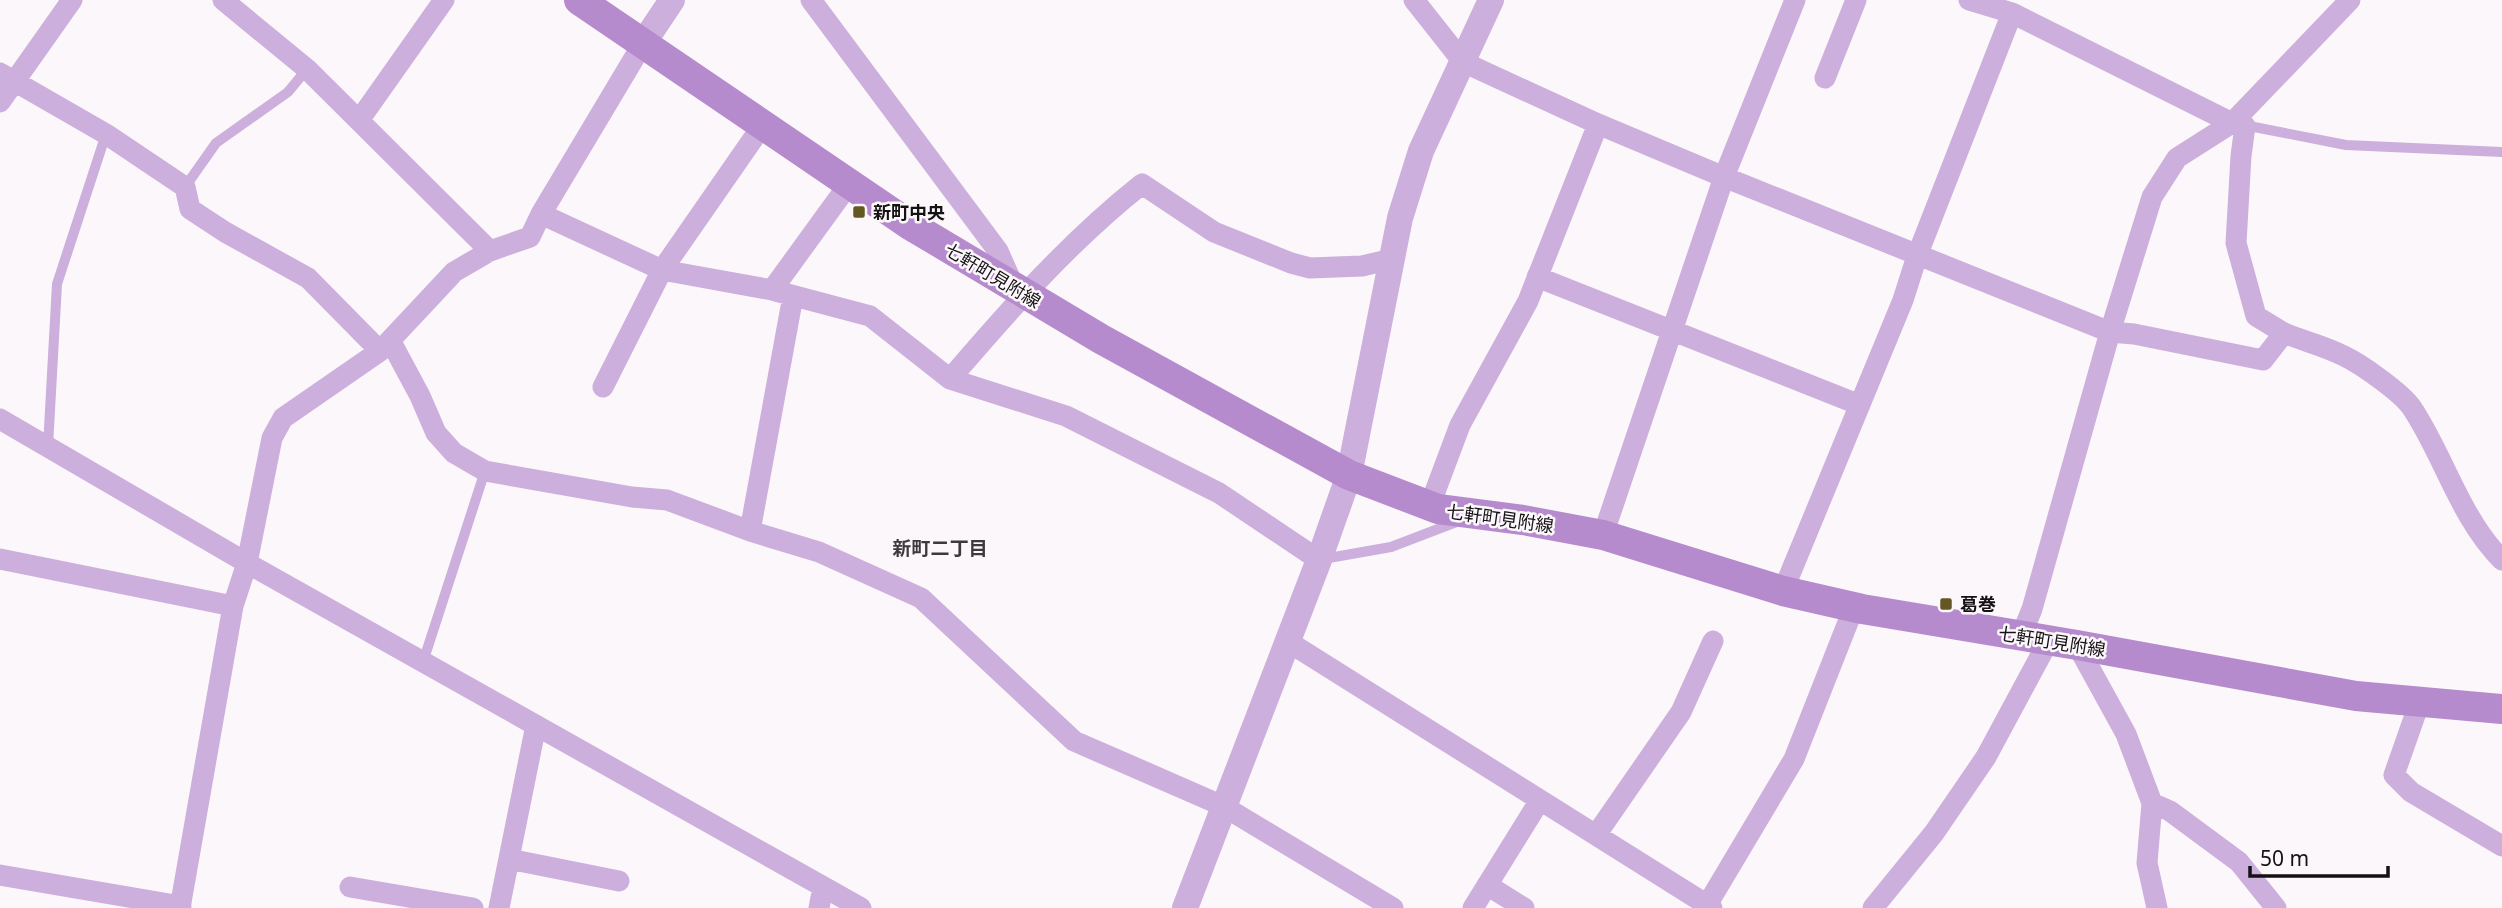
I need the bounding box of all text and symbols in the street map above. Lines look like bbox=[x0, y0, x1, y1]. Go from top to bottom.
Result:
place label: 新町中央 bbox=[873, 200, 945, 224]
marker: 新町中央 bbox=[851, 204, 867, 220]
street label: 七軒町見附線 bbox=[941, 237, 1045, 313]
street label: 七軒町見附線 bbox=[1445, 499, 1555, 537]
district label: 新町二丁目 bbox=[892, 535, 988, 561]
place label: 葛巻 bbox=[1960, 592, 1996, 616]
marker: 葛巻 bbox=[1938, 596, 1954, 612]
street label: 七軒町見附線 bbox=[1997, 621, 2107, 661]
scale bar bbox=[2250, 834, 2388, 878]
text: 50 m bbox=[2260, 844, 2309, 872]

